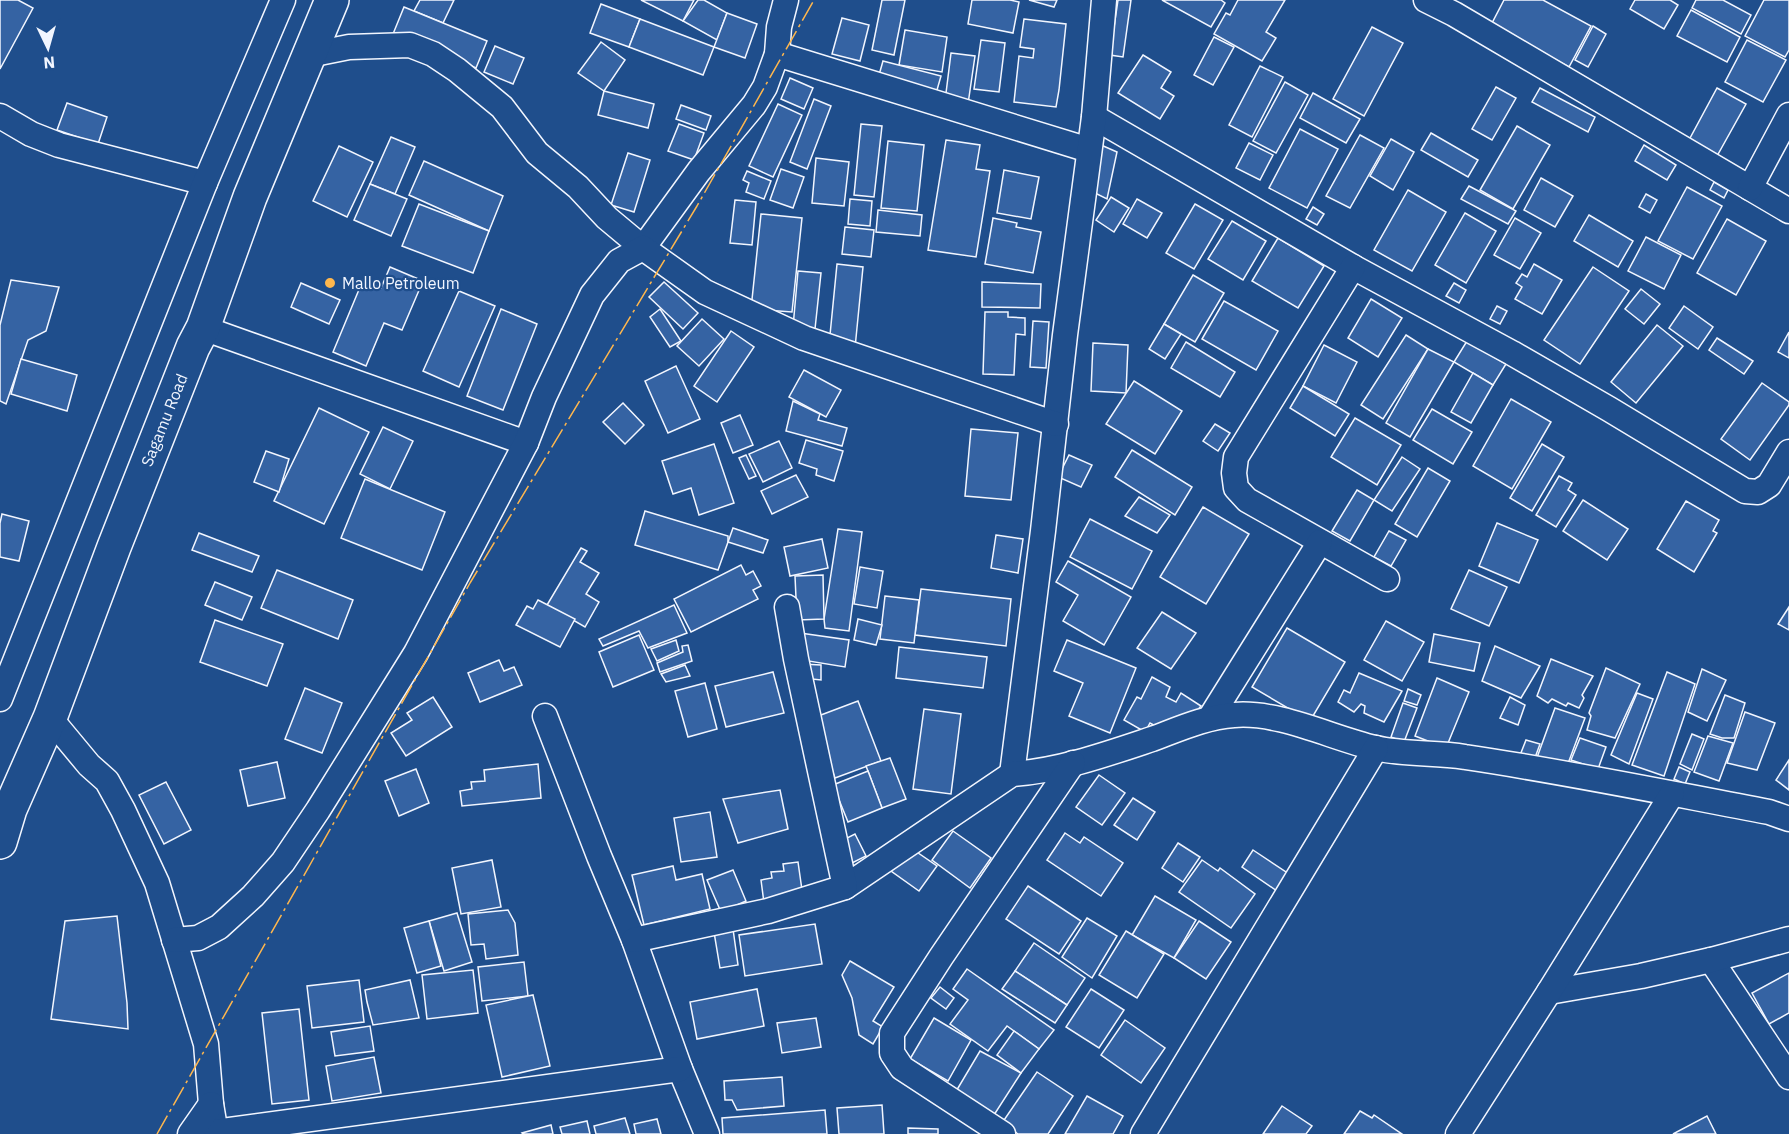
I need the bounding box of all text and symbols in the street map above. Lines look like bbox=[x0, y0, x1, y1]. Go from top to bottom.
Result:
north arrow bbox=[18, 18, 78, 78]
text: N bbox=[43, 52, 56, 73]
place label: Mallo Petroleum bbox=[342, 273, 460, 293]
marker: Mallo Petroleum bbox=[323, 276, 337, 290]
street label: Sagamu Road bbox=[136, 371, 192, 469]

